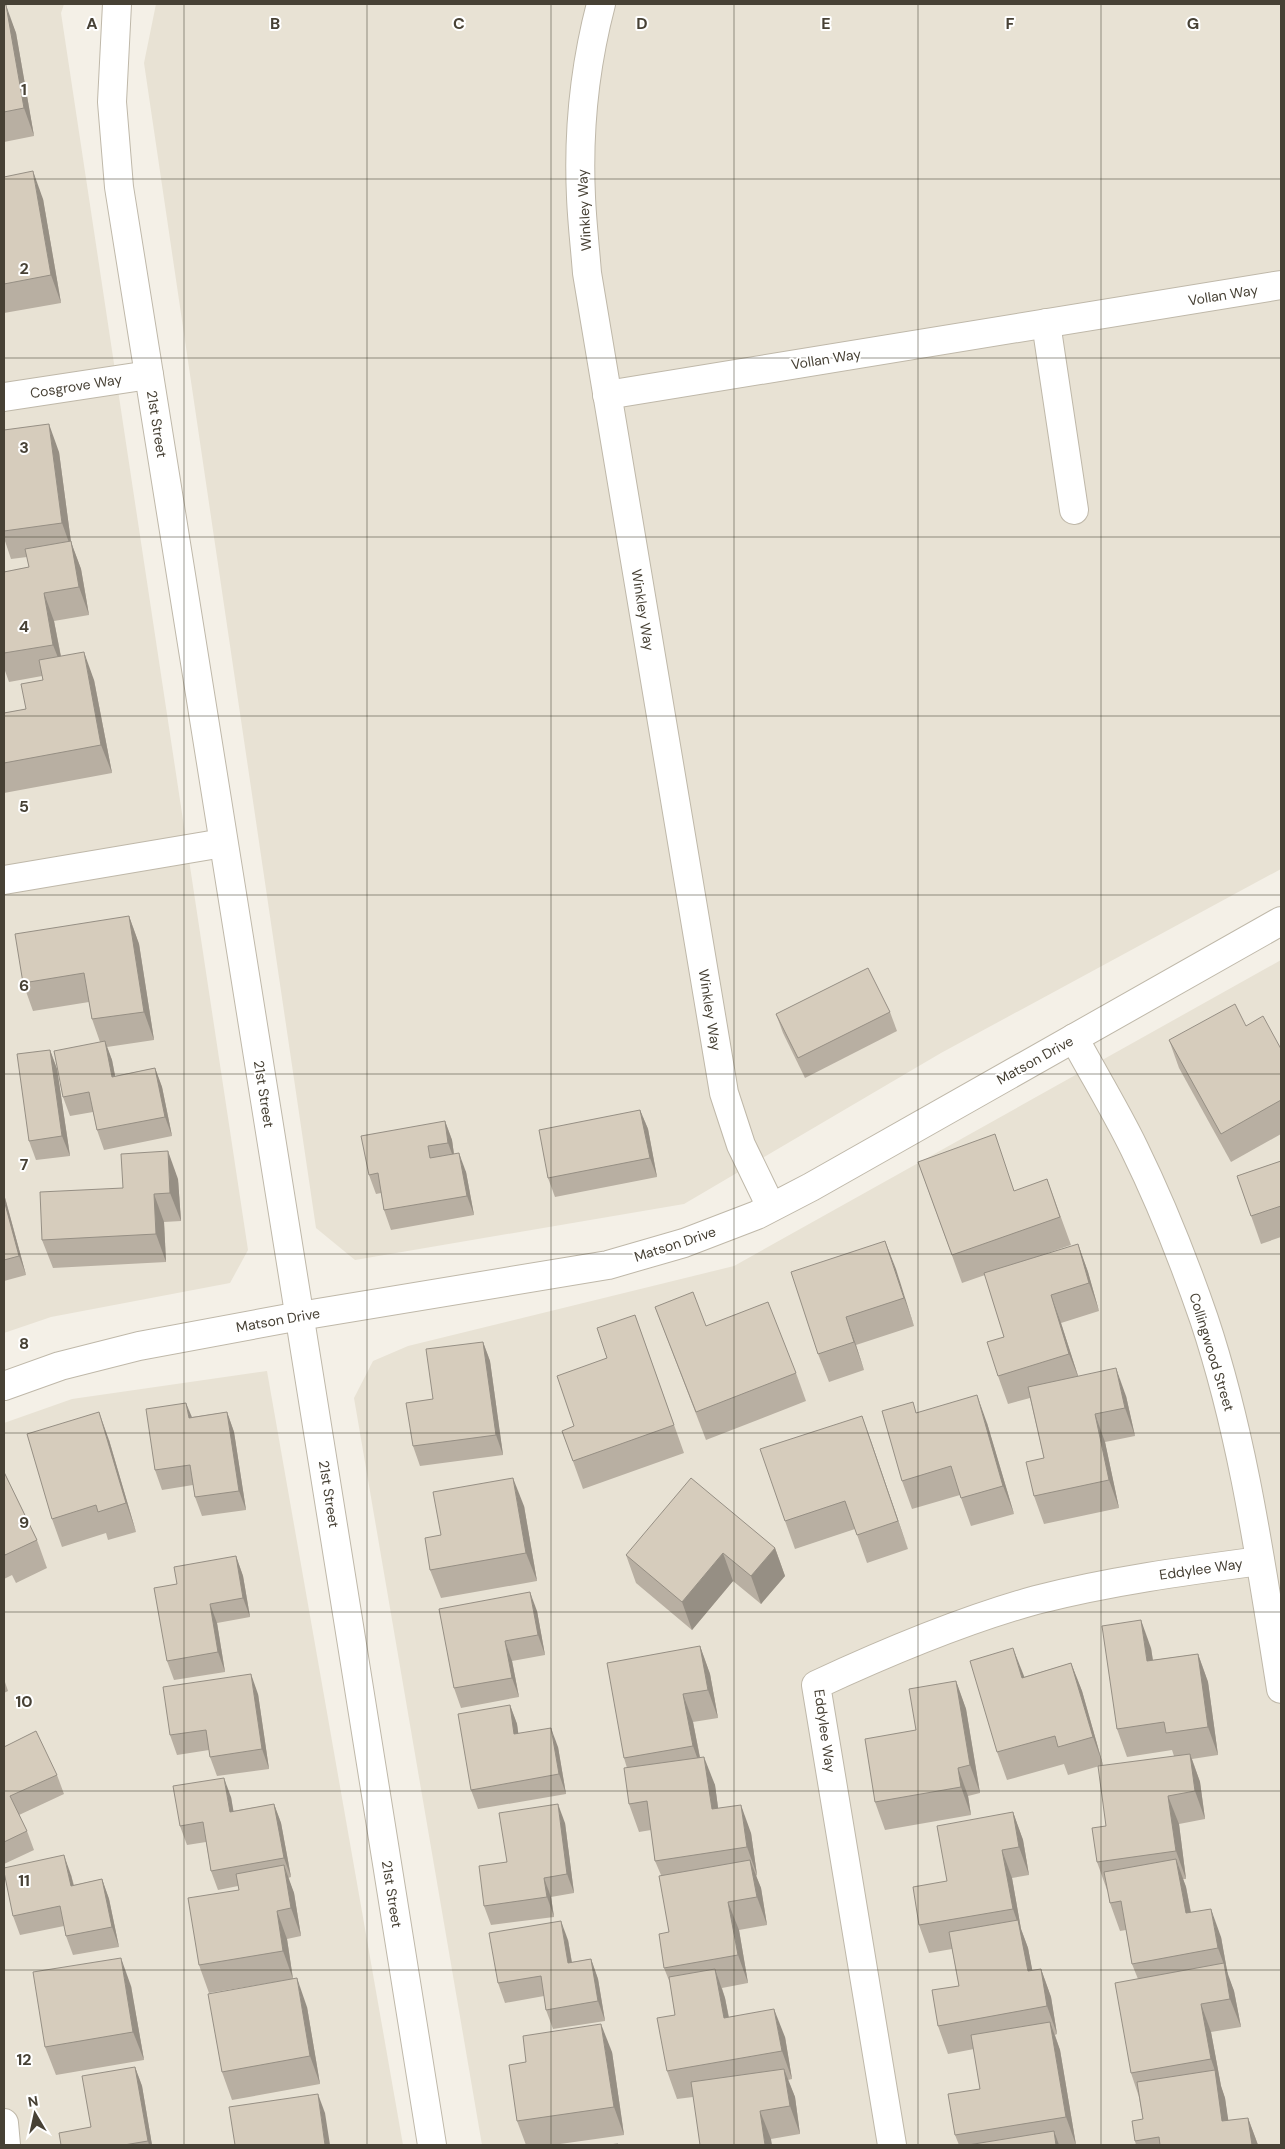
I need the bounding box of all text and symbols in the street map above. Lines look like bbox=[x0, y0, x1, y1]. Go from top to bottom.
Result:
text: A bbox=[86, 13, 98, 34]
text: B bbox=[270, 13, 280, 34]
text: C bbox=[453, 13, 465, 34]
text: D bbox=[636, 13, 648, 34]
text: E bbox=[821, 13, 831, 34]
text: F bbox=[1006, 13, 1015, 34]
text: G bbox=[1187, 13, 1199, 34]
text: 1 bbox=[21, 79, 27, 100]
street label: Winkley Way bbox=[573, 168, 595, 252]
text: 2 bbox=[19, 258, 29, 279]
street label: Vollan Way bbox=[1187, 281, 1259, 309]
street label: Vollan Way bbox=[790, 345, 862, 373]
street label: Cosgrove Way bbox=[29, 370, 123, 402]
street label: 21st Street bbox=[143, 389, 171, 459]
text: 3 bbox=[19, 437, 29, 458]
street label: Winkley Way bbox=[628, 568, 658, 652]
text: 4 bbox=[19, 616, 29, 637]
text: 5 bbox=[19, 796, 29, 817]
street label: Winkley Way bbox=[695, 968, 725, 1052]
text: 6 bbox=[19, 975, 29, 996]
street label: Matson Drive bbox=[993, 1032, 1077, 1088]
street label: 21st Street bbox=[250, 1059, 278, 1129]
text: 7 bbox=[20, 1154, 29, 1175]
street label: Matson Drive bbox=[632, 1222, 718, 1266]
street label: Collingwood Street bbox=[1185, 1291, 1239, 1413]
street label: Matson Drive bbox=[235, 1304, 321, 1336]
text: 8 bbox=[19, 1333, 29, 1354]
street label: 21st Street bbox=[315, 1459, 343, 1529]
text: 9 bbox=[19, 1512, 29, 1533]
street label: Eddylee Way bbox=[1158, 1554, 1244, 1584]
street label: Eddylee Way bbox=[810, 1688, 840, 1774]
text: 10 bbox=[15, 1691, 33, 1712]
street label: 21st Street bbox=[378, 1859, 406, 1929]
text: 11 bbox=[18, 1870, 30, 1891]
text: 12 bbox=[16, 2049, 32, 2070]
north arrow bbox=[10, 2089, 60, 2139]
text: N bbox=[27, 2091, 39, 2111]

